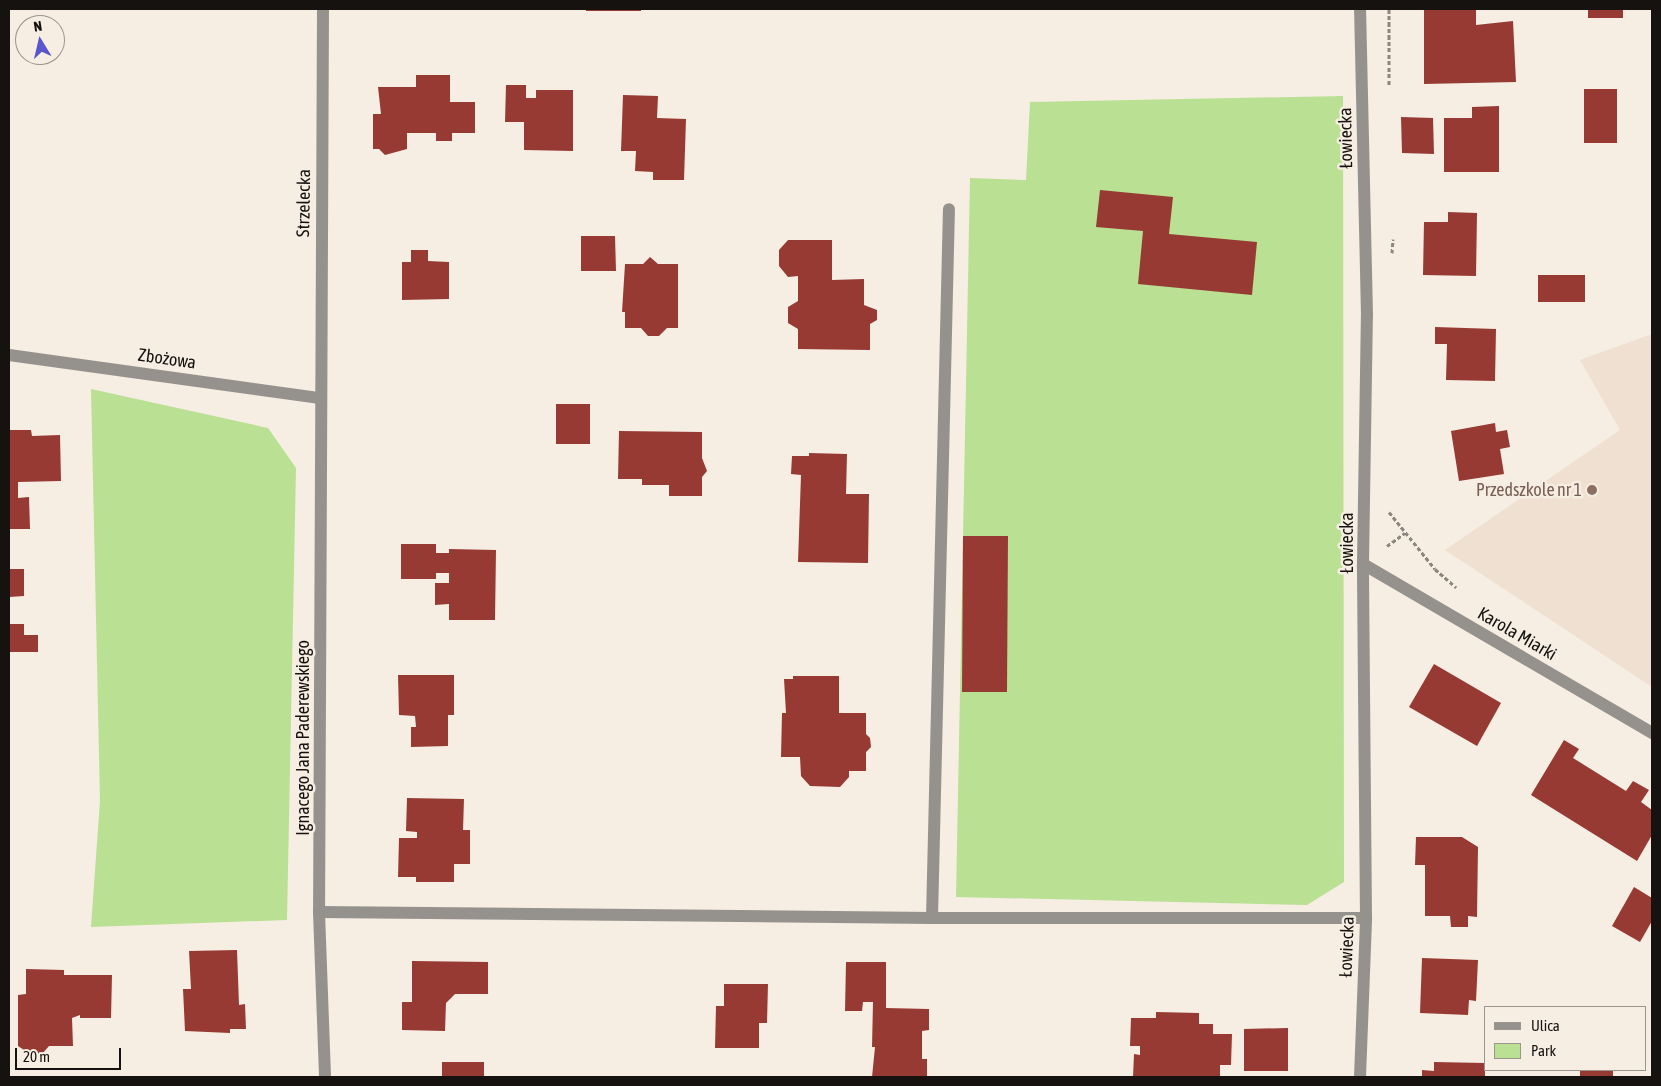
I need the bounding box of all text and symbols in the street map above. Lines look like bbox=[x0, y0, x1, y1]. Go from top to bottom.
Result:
north arrow bbox=[15, 15, 65, 65]
text: N bbox=[32, 18, 43, 35]
street label: Łowiecka bbox=[1335, 107, 1357, 169]
street label: Strzelecka bbox=[293, 169, 315, 237]
street label: Zbożowa bbox=[137, 344, 197, 374]
place label: Przedszkole nr 1 bbox=[1476, 479, 1582, 501]
marker: Przedszkole nr 1 bbox=[1586, 484, 1598, 496]
street label: Łowiecka bbox=[1336, 512, 1358, 574]
street label: Karola Miarki bbox=[1474, 603, 1560, 665]
street label: Ignacego Jana Paderewskiego bbox=[292, 640, 314, 836]
street label: Łowiecka bbox=[1335, 916, 1359, 978]
legend bbox=[1484, 1006, 1646, 1071]
text: Ulica bbox=[1531, 1017, 1560, 1034]
scale bar bbox=[18, 1038, 124, 1070]
text: Park bbox=[1531, 1042, 1556, 1059]
text: 20 m bbox=[23, 1048, 50, 1065]

